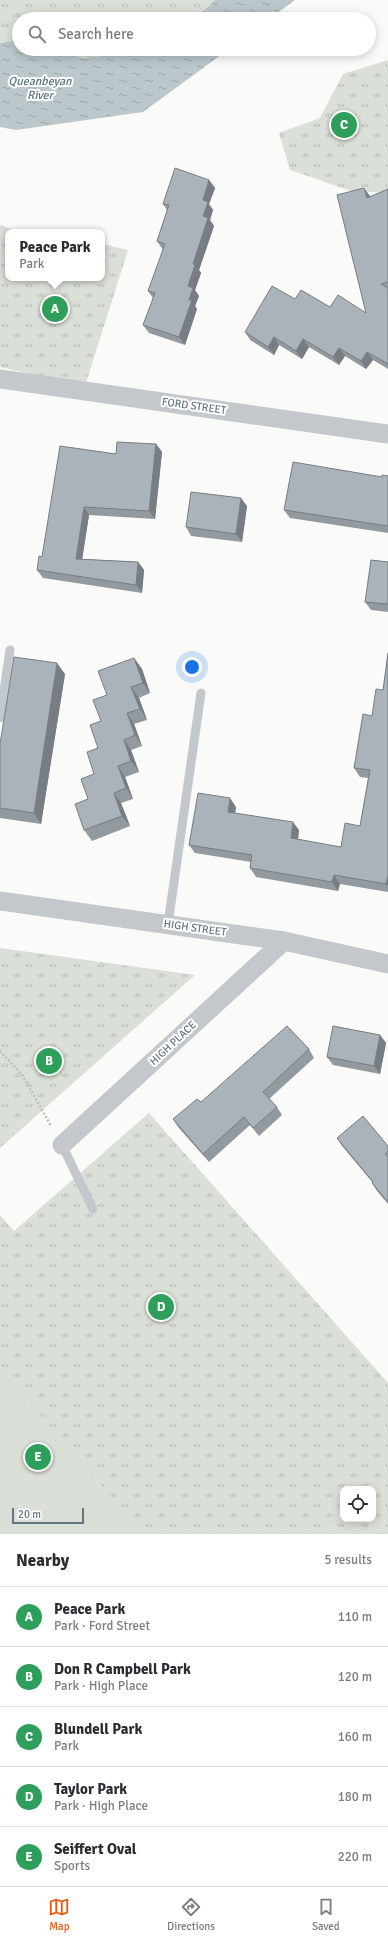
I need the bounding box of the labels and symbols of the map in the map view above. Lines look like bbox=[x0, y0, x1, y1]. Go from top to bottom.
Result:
water label: Queanbeyan River bbox=[8, 74, 72, 103]
pin: C bbox=[331, 110, 357, 140]
pin: A bbox=[42, 294, 68, 324]
street label: FORD STREET bbox=[161, 395, 228, 417]
your location bbox=[182, 657, 202, 677]
street label: HIGH STREET bbox=[163, 917, 228, 939]
street label: HIGH PLACE bbox=[147, 1018, 199, 1068]
pin: B bbox=[36, 1046, 62, 1076]
pin: D bbox=[148, 1292, 174, 1322]
pin: E bbox=[25, 1442, 51, 1472]
scale bar bbox=[12, 1506, 84, 1525]

